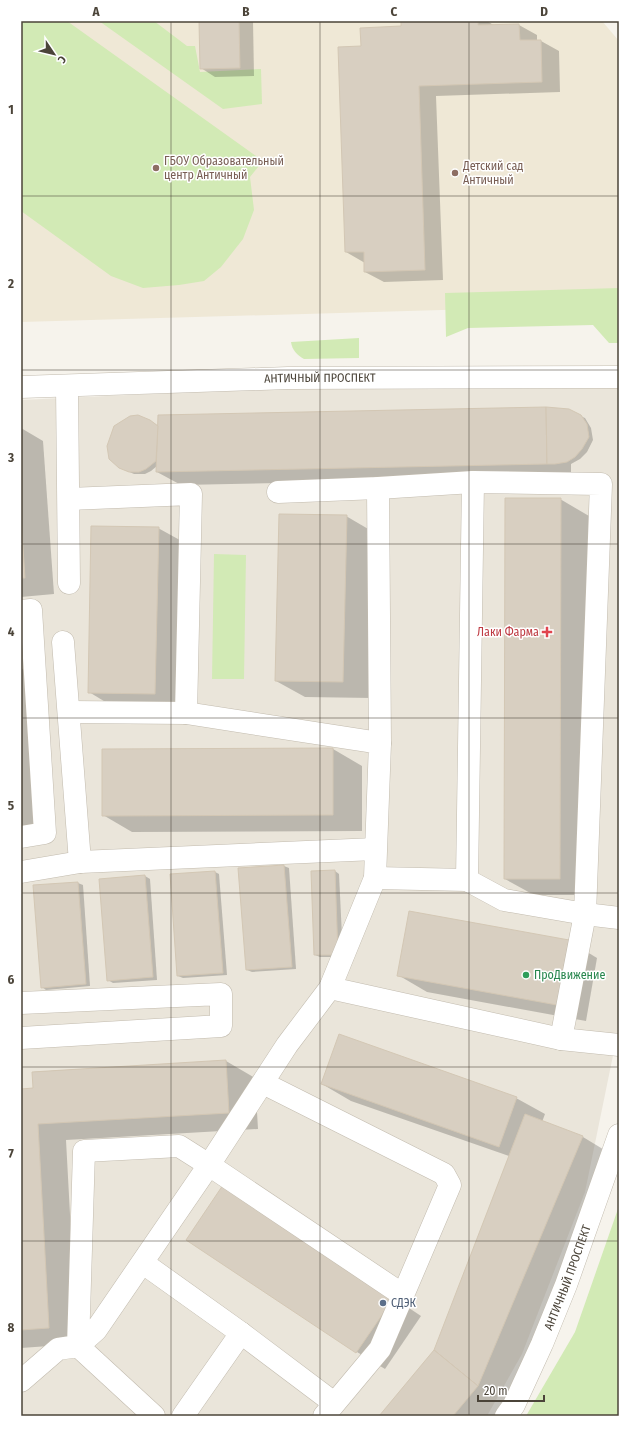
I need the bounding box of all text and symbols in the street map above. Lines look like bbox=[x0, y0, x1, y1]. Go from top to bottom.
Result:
text: A bbox=[91, 4, 100, 19]
text: B bbox=[242, 4, 250, 19]
text: C bbox=[391, 4, 398, 19]
text: D bbox=[540, 4, 548, 19]
north arrow bbox=[34, 34, 74, 74]
text: С bbox=[55, 53, 69, 66]
text: 1 bbox=[8, 102, 14, 117]
place label: ГБОУ Образовательный центр Античный bbox=[164, 154, 284, 182]
place label: Детский сад Античный bbox=[462, 159, 523, 187]
marker: ГБОУ Образовательный центр Античный bbox=[151, 163, 161, 173]
marker: Детский сад Античный bbox=[450, 168, 460, 178]
text: 2 bbox=[7, 276, 14, 291]
street label: АНТИЧНЫЙ ПРОСПЕКТ bbox=[264, 370, 376, 386]
text: 3 bbox=[7, 450, 14, 465]
text: 4 bbox=[8, 624, 15, 639]
place label: Лаки Фарма bbox=[477, 625, 539, 639]
marker: Лаки Фарма bbox=[542, 627, 552, 637]
text: 5 bbox=[8, 798, 14, 813]
place label: ПроДвижение bbox=[534, 968, 605, 982]
marker: ПроДвижение bbox=[521, 970, 531, 980]
text: 6 bbox=[8, 972, 15, 987]
text: 7 bbox=[8, 1146, 14, 1161]
street label: АНТИЧНЫЙ ПРОСПЕКТ bbox=[541, 1223, 594, 1332]
place label: СДЭК bbox=[391, 1296, 417, 1310]
marker: СДЭК bbox=[378, 1298, 388, 1308]
text: 8 bbox=[8, 1320, 15, 1335]
scale bar bbox=[478, 1377, 544, 1403]
text: 20 m bbox=[484, 1384, 508, 1398]

